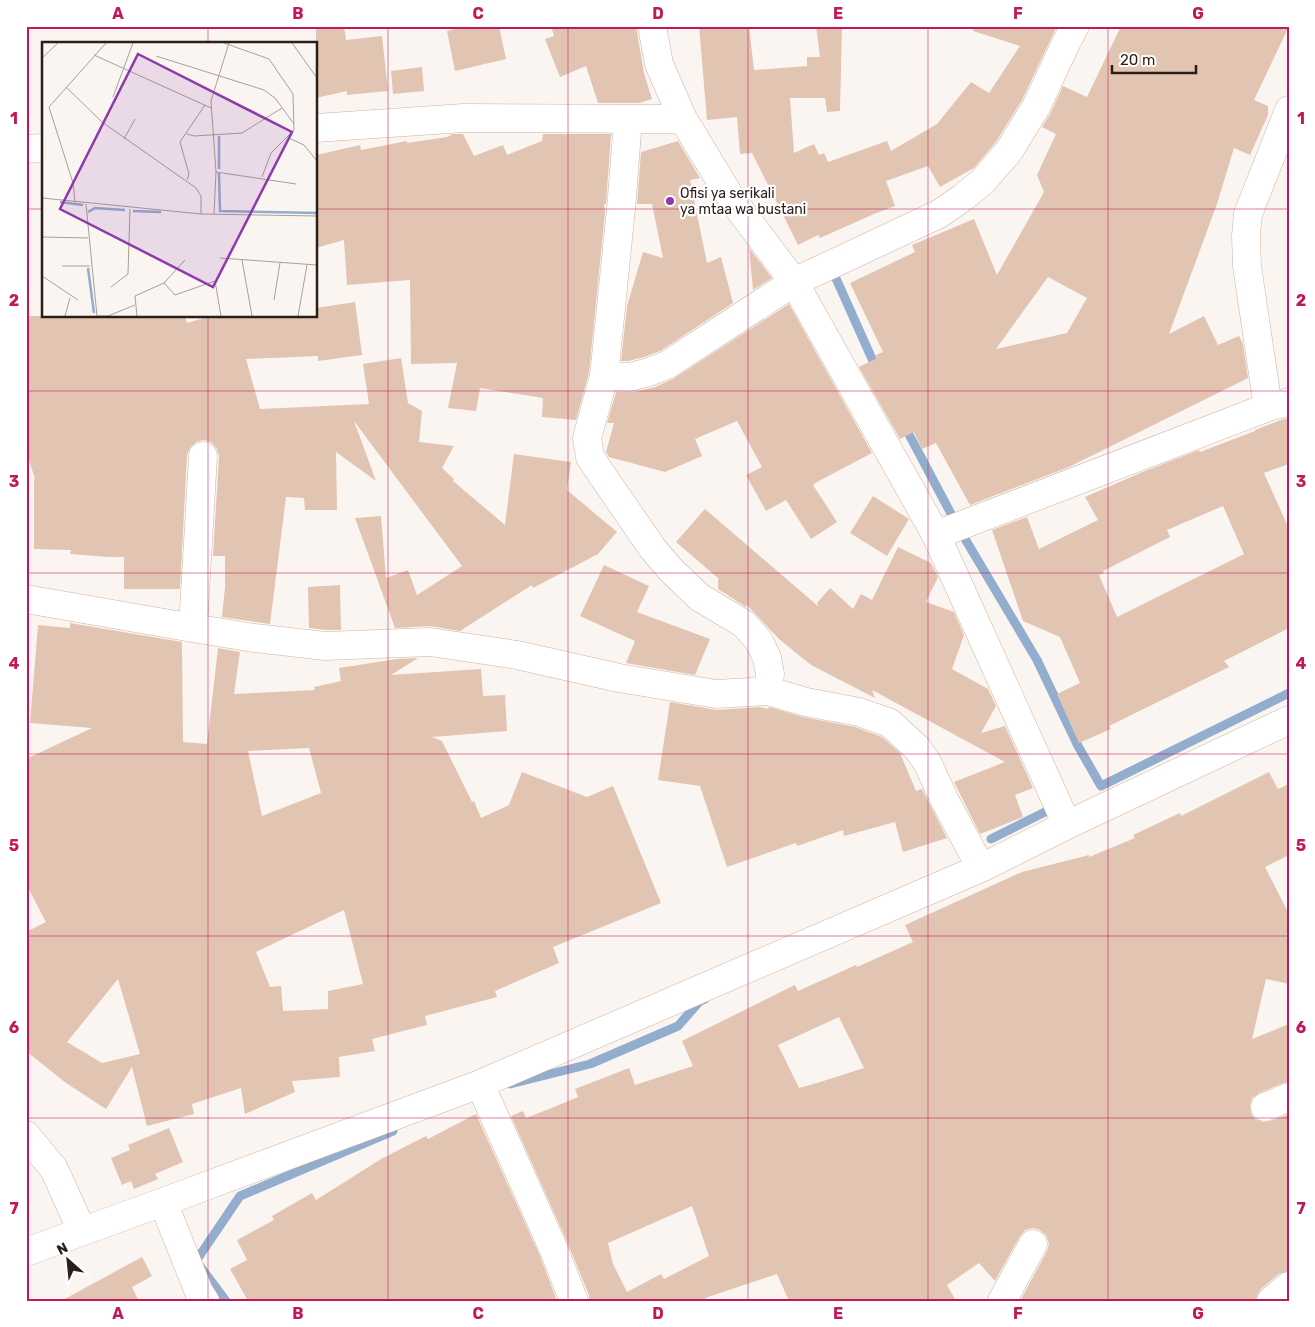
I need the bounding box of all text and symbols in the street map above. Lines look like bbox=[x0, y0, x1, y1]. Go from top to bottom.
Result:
text: A bbox=[112, 4, 124, 23]
text: B bbox=[292, 4, 304, 23]
text: C bbox=[472, 4, 484, 23]
text: D bbox=[652, 4, 664, 23]
text: E bbox=[833, 4, 843, 23]
text: F bbox=[1013, 4, 1023, 23]
text: G bbox=[1192, 4, 1204, 23]
inset map bbox=[42, 42, 318, 318]
scale bar bbox=[1112, 42, 1196, 74]
text: 20 m bbox=[1120, 51, 1155, 69]
text: 1 bbox=[10, 109, 18, 128]
text: 1 bbox=[1297, 109, 1305, 128]
place label: Ofisi ya serikali ya mtaa wa bustani bbox=[680, 185, 806, 218]
marker: Ofisi ya serikali ya mtaa wa bustani bbox=[664, 195, 676, 207]
text: 2 bbox=[9, 291, 19, 310]
text: 2 bbox=[1296, 291, 1306, 310]
text: 3 bbox=[9, 472, 19, 491]
text: 3 bbox=[1296, 472, 1306, 491]
text: 4 bbox=[9, 654, 20, 673]
text: 4 bbox=[1296, 654, 1307, 673]
text: 5 bbox=[9, 836, 19, 855]
text: 5 bbox=[1296, 836, 1306, 855]
text: 6 bbox=[9, 1018, 19, 1037]
text: 6 bbox=[1296, 1018, 1306, 1037]
text: 7 bbox=[9, 1199, 19, 1218]
text: 7 bbox=[1296, 1199, 1306, 1218]
north arrow bbox=[42, 1234, 92, 1284]
text: N bbox=[54, 1239, 71, 1259]
text: A bbox=[112, 1304, 124, 1323]
text: B bbox=[292, 1304, 304, 1323]
text: C bbox=[472, 1304, 484, 1323]
text: D bbox=[652, 1304, 664, 1323]
text: E bbox=[833, 1304, 843, 1323]
text: F bbox=[1013, 1304, 1023, 1323]
text: G bbox=[1192, 1304, 1204, 1323]

